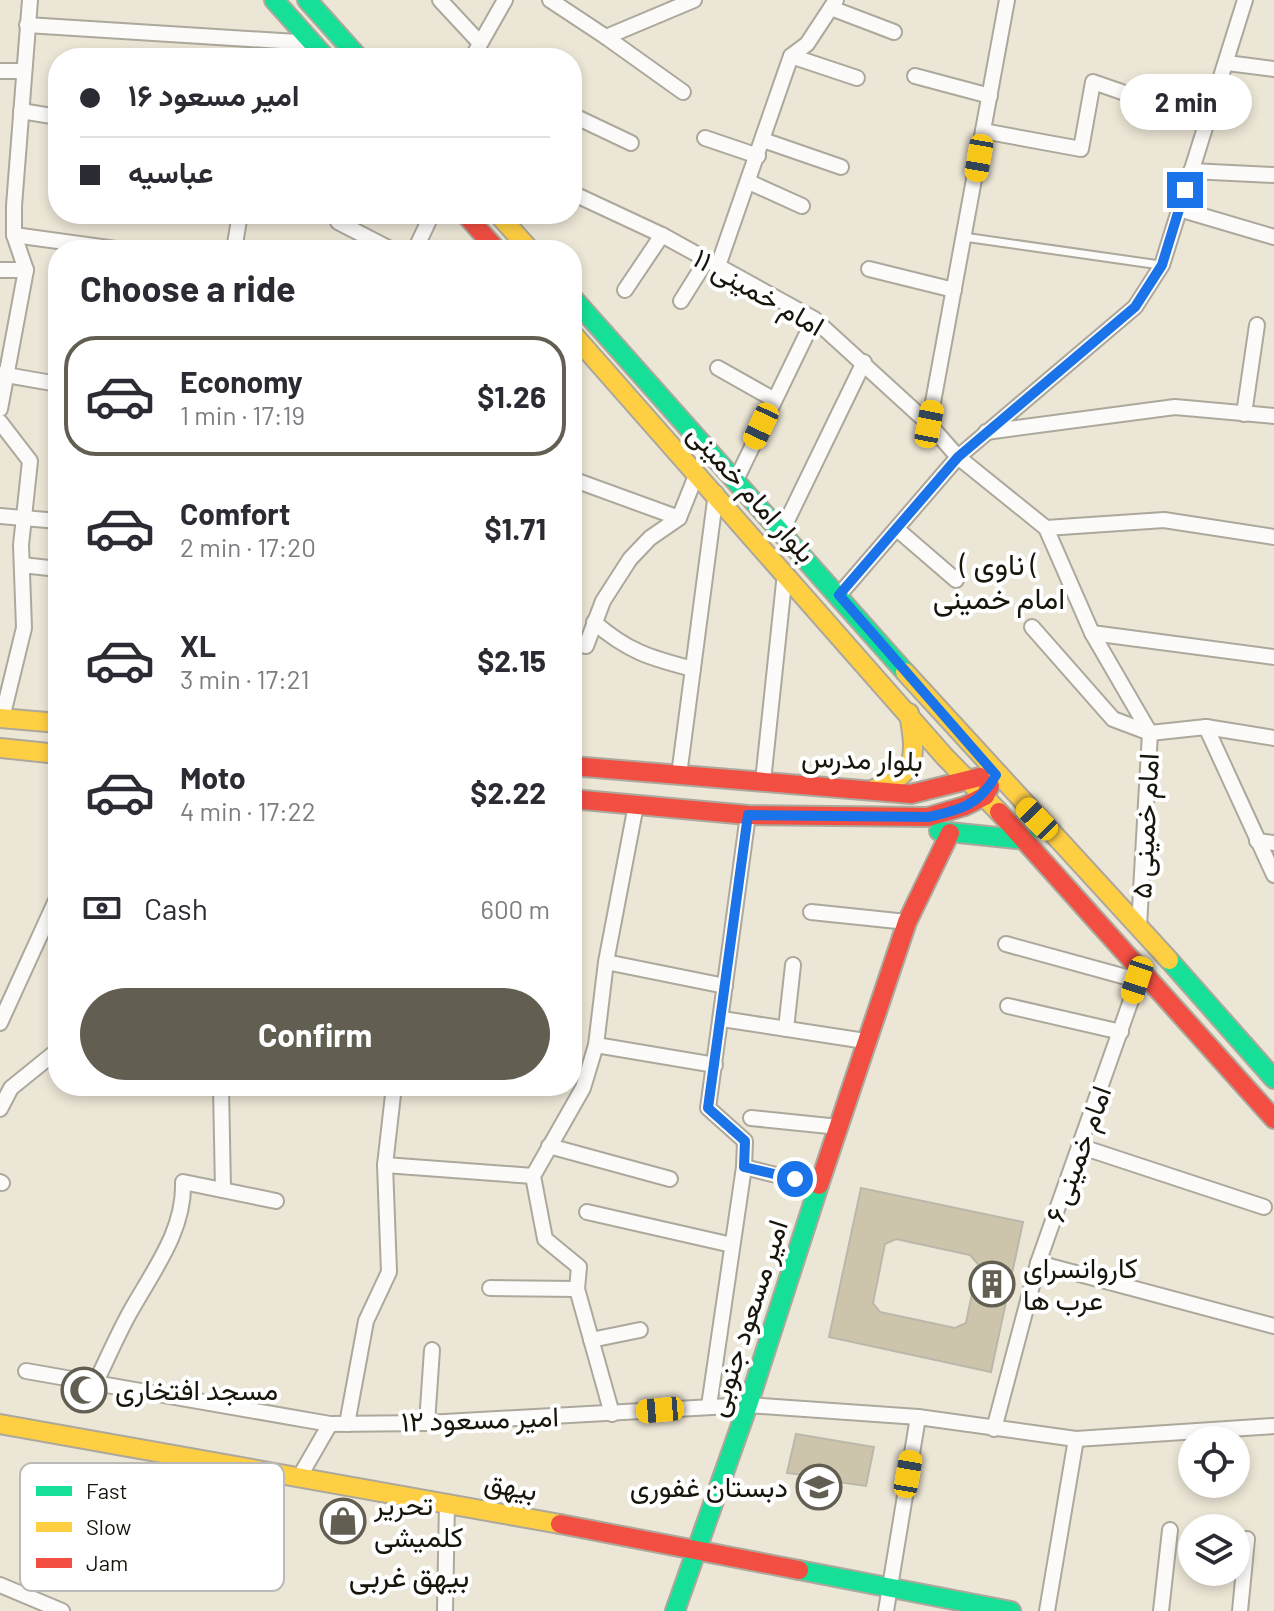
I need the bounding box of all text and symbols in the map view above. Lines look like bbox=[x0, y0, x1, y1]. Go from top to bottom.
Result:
callout: 2 min bbox=[1119, 74, 1251, 130]
text: امیر مسعود ۱۶ bbox=[128, 76, 300, 112]
text: 2 min bbox=[1155, 86, 1217, 117]
car bbox=[963, 132, 995, 184]
text: عباسیه bbox=[128, 153, 213, 189]
route end bbox=[1167, 172, 1203, 208]
street label: امام خمینی ۱۱ bbox=[687, 240, 831, 345]
text: Choose a ride bbox=[80, 266, 296, 309]
icon: car bbox=[84, 360, 156, 432]
text: Economy bbox=[180, 363, 303, 399]
text: $1.26 bbox=[477, 378, 546, 414]
car bbox=[913, 398, 945, 450]
text: 1 min · 17:19 bbox=[180, 399, 305, 430]
car bbox=[740, 399, 782, 453]
street label: بلوار امام خمینی bbox=[679, 416, 824, 571]
icon: car bbox=[84, 492, 156, 564]
text: Comfort bbox=[180, 495, 290, 531]
text: $1.71 bbox=[484, 510, 546, 546]
text: 2 min · 17:20 bbox=[180, 531, 316, 562]
district label: ( ناوی ( امام خمینی bbox=[933, 545, 1065, 618]
icon: car bbox=[84, 624, 156, 696]
text: XL bbox=[180, 627, 216, 663]
text: $2.15 bbox=[477, 642, 546, 678]
text: 3 min · 17:21 bbox=[180, 663, 309, 694]
street label: بلوار مدرس bbox=[801, 739, 923, 779]
street label: امام خمینی ۵ bbox=[1123, 752, 1168, 900]
icon: car bbox=[84, 756, 156, 828]
text: Moto bbox=[180, 759, 246, 795]
text: $2.22 bbox=[470, 774, 546, 810]
car bbox=[1012, 793, 1062, 845]
text: 4 min · 17:22 bbox=[180, 795, 316, 826]
icon: cash bbox=[80, 886, 124, 930]
text: Cash bbox=[144, 890, 208, 926]
text: 600 m bbox=[481, 893, 550, 924]
car bbox=[1118, 953, 1156, 1007]
button: Confirm bbox=[80, 988, 550, 1080]
street label: امام خمینی ۶ bbox=[1037, 1081, 1120, 1228]
route start bbox=[777, 1161, 813, 1197]
street label: امیر مسعود جنوبی bbox=[698, 1215, 796, 1421]
place label: کاروانسرای عرب ها bbox=[1023, 1250, 1138, 1318]
building icon: کاروانسرای عرب ها bbox=[968, 1260, 1016, 1308]
mosque icon: مسجد افتخاری bbox=[60, 1366, 108, 1414]
place label: مسجد افتخاری bbox=[115, 1372, 278, 1408]
car bbox=[635, 1396, 685, 1424]
street label: امیر مسعود ۱۲ bbox=[401, 1398, 559, 1440]
map controls bbox=[1178, 1426, 1250, 1586]
button: locate bbox=[1178, 1426, 1250, 1498]
car bbox=[892, 1448, 924, 1500]
legend bbox=[20, 1463, 284, 1591]
street label: بیهق bbox=[481, 1463, 541, 1509]
school or university icon: دبستان غفوری bbox=[795, 1463, 843, 1511]
place label: دبستان غفوری bbox=[630, 1469, 788, 1505]
text: Fast bbox=[86, 1477, 128, 1503]
place label: تحریر کلمیشی bbox=[373, 1487, 463, 1554]
shop icon: تحریر کلمیشی bbox=[319, 1497, 367, 1545]
text: Slow bbox=[86, 1513, 131, 1539]
button: layers bbox=[1178, 1514, 1250, 1586]
text: Jam bbox=[86, 1549, 128, 1575]
district label: بیهق غربی bbox=[349, 1557, 469, 1595]

